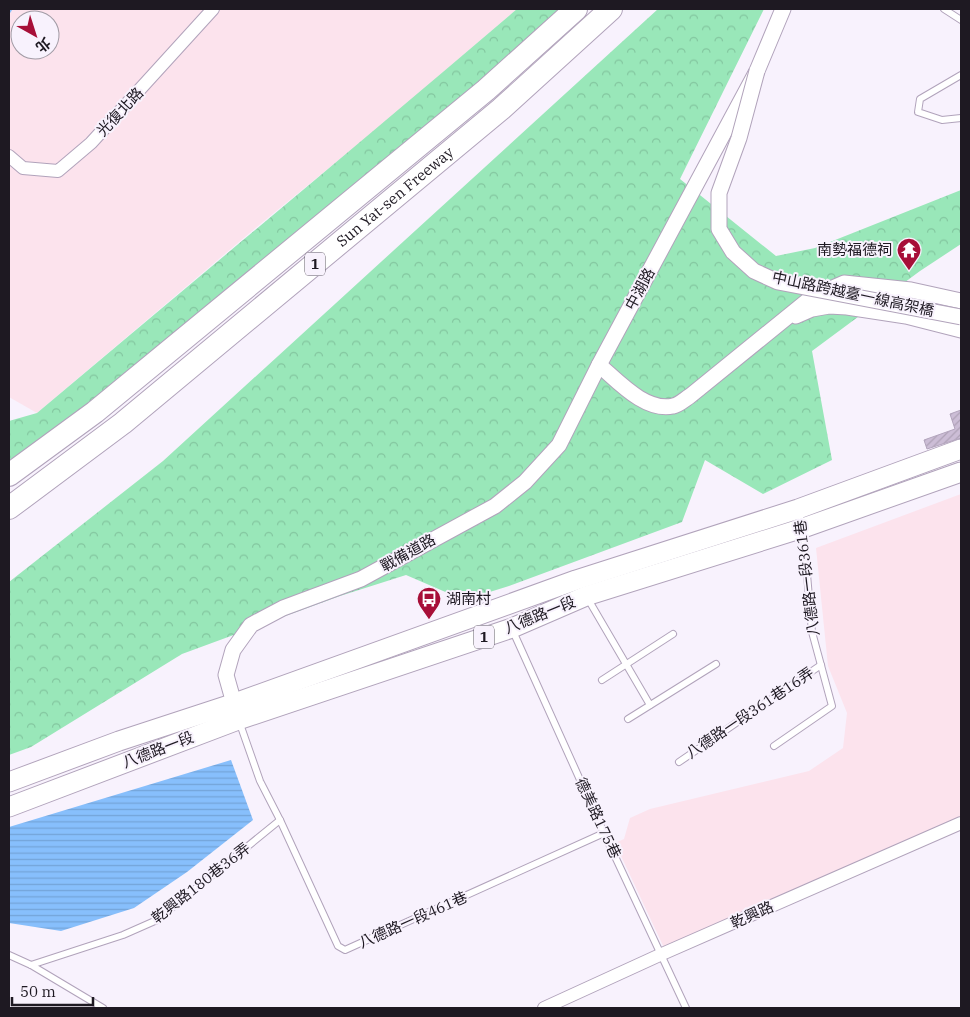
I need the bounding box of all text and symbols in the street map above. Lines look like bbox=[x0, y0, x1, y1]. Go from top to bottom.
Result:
north arrow bbox=[10, 10, 60, 60]
text: 北 bbox=[32, 34, 54, 57]
street label: 光復北路 bbox=[92, 83, 147, 140]
street label: Sun Yat-sen Freeway bbox=[332, 142, 457, 251]
temple icon: 南勢福德祠 bbox=[896, 237, 922, 271]
place label: 南勢福德祠 bbox=[817, 240, 892, 259]
road number: 1 bbox=[305, 252, 325, 276]
street label: 中湖路 bbox=[621, 264, 659, 313]
street label: 中山路跨越臺一線高架橋 bbox=[770, 267, 936, 320]
street label: 八德路一段361巷 bbox=[790, 519, 823, 637]
street label: 戰備道路 bbox=[377, 530, 439, 575]
bus stop icon: 湖南村 bbox=[416, 586, 442, 620]
place label: 湖南村 bbox=[446, 589, 491, 608]
street label: 八德路一段 bbox=[501, 592, 578, 637]
road number: 1 bbox=[474, 626, 494, 649]
street label: 八德路一段361巷16弄 bbox=[682, 663, 817, 762]
street label: 八德路一段 bbox=[119, 727, 196, 772]
street label: 德美路175巷 bbox=[571, 774, 625, 861]
street label: 乾興路180巷36弄 bbox=[148, 838, 254, 927]
street label: 八德路一段461巷 bbox=[355, 887, 470, 952]
street label: 乾興路 bbox=[727, 897, 776, 932]
scale bar bbox=[12, 974, 94, 1006]
text: 50 m bbox=[20, 982, 56, 1001]

